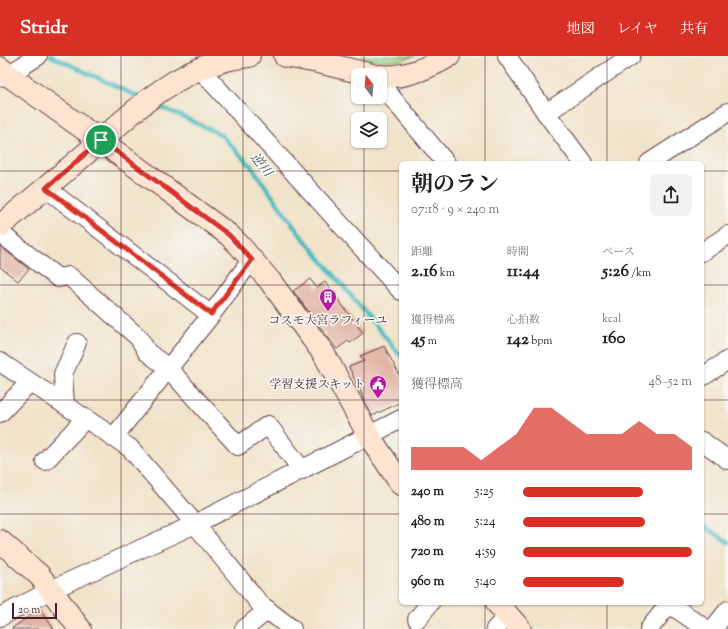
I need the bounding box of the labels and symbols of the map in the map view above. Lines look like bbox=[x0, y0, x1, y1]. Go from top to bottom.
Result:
north arrow bbox=[351, 68, 387, 104]
pin bbox=[84, 123, 118, 157]
water label: 逆川 bbox=[245, 149, 277, 183]
building icon: コスモ大宮ラフィーユ bbox=[318, 287, 338, 312]
place label: コスモ大宮ラフィーユ bbox=[268, 312, 388, 330]
public building icon: 学習支援スキット bbox=[368, 374, 388, 399]
place label: 学習支援スキット bbox=[269, 376, 365, 394]
scale bar bbox=[12, 601, 57, 620]

